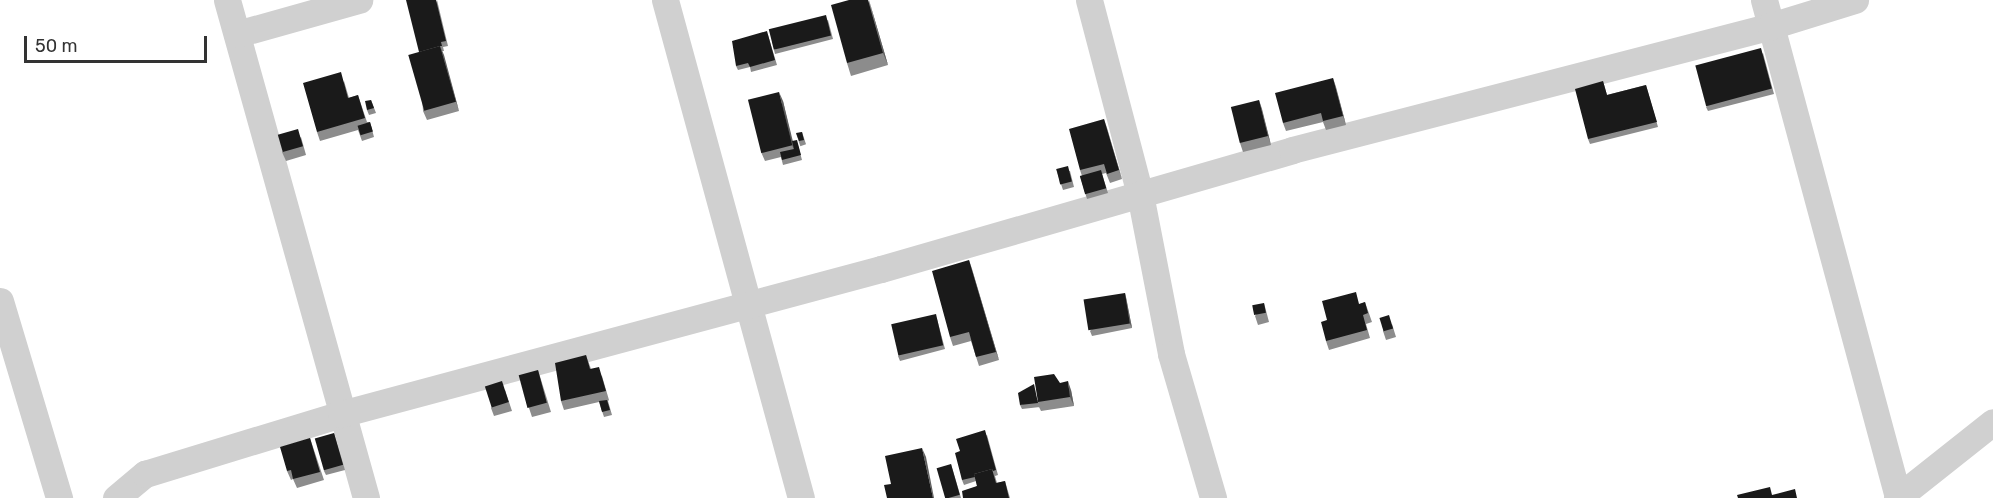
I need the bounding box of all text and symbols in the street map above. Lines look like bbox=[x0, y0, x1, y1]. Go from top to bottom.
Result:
scale bar bbox=[27, 24, 210, 62]
text: 50 m bbox=[35, 35, 78, 57]

